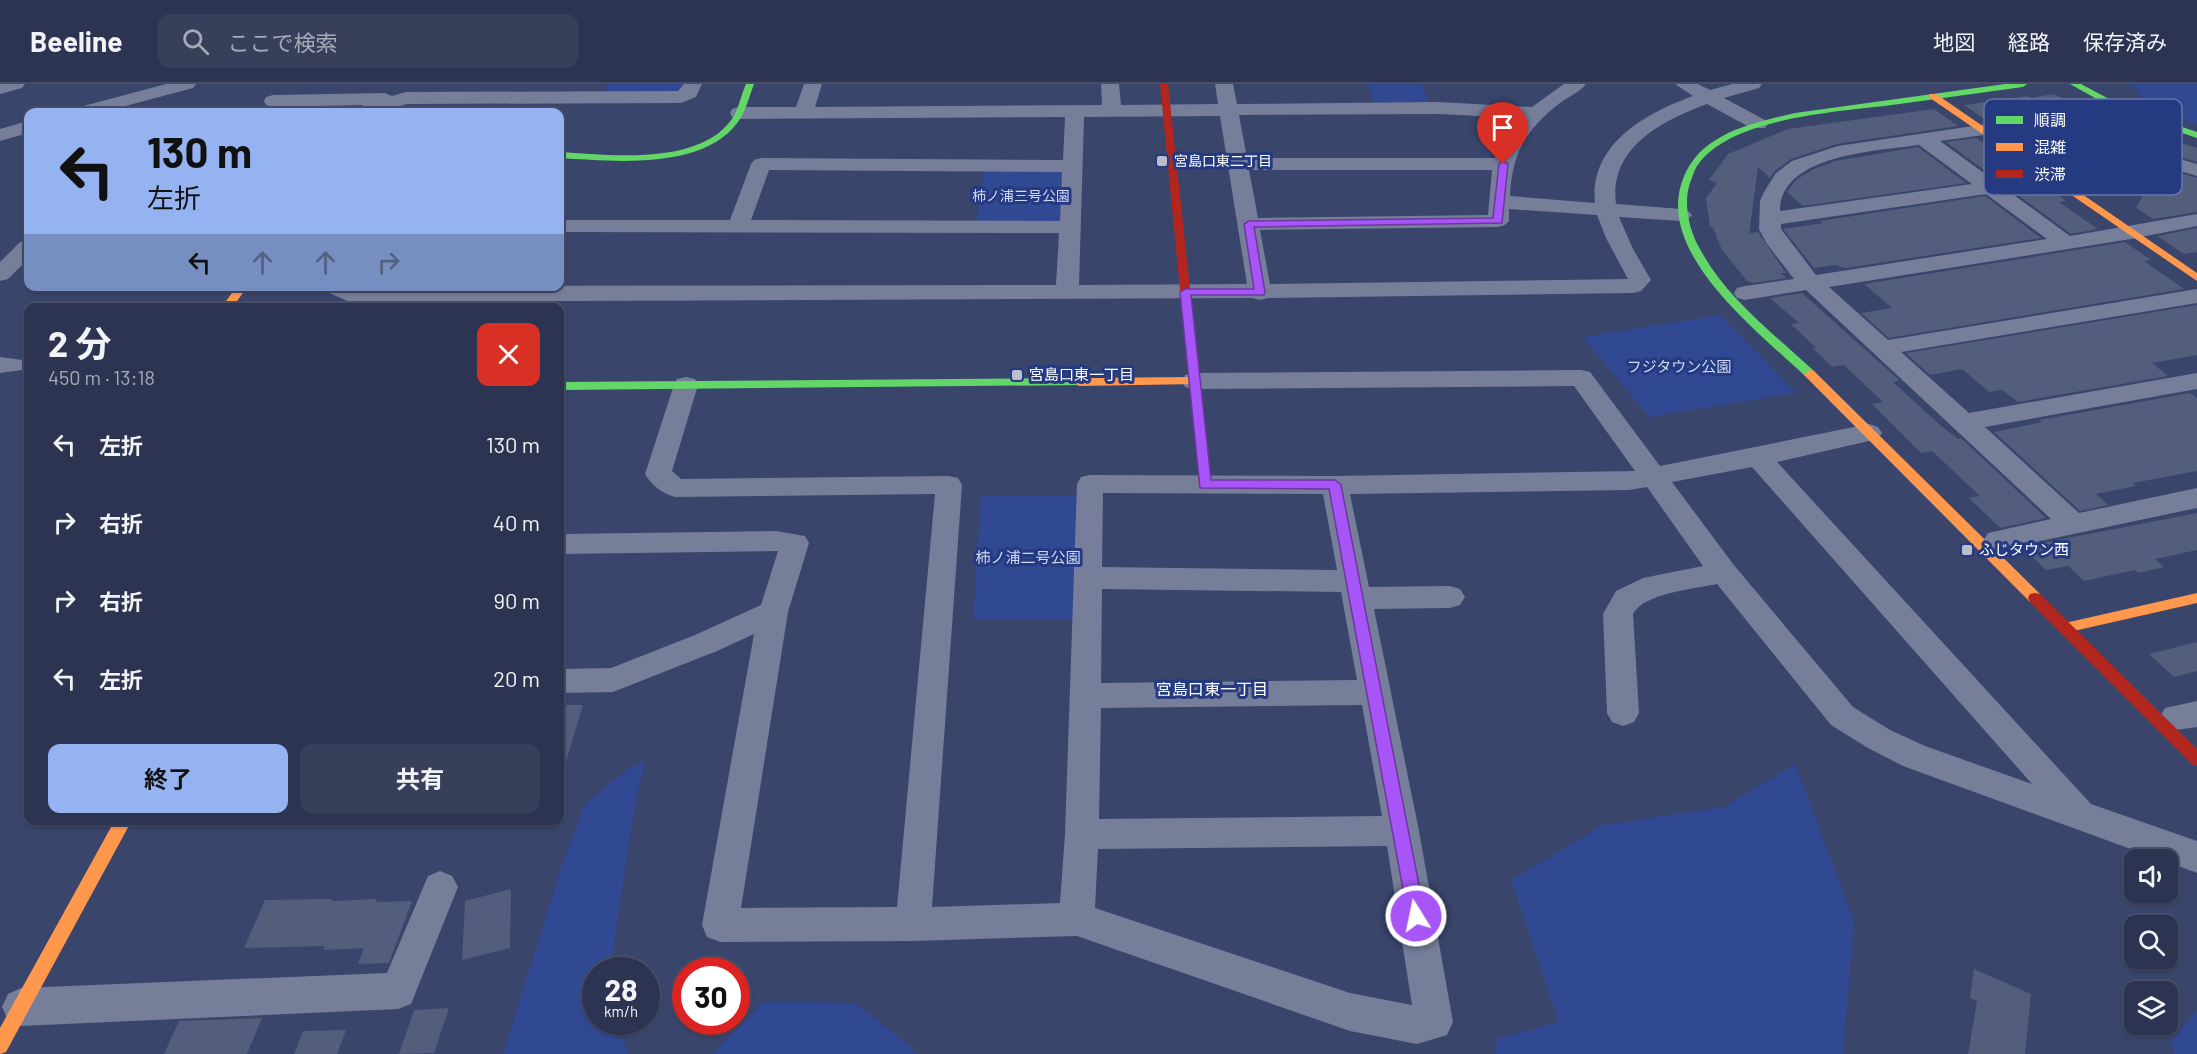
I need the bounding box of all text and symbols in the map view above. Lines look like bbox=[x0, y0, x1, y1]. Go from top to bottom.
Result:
search box bbox=[158, 14, 578, 68]
text: Beeline bbox=[30, 24, 122, 58]
icon: search bbox=[179, 25, 212, 58]
text: ここで検索 bbox=[227, 29, 337, 55]
text: 地図 bbox=[1933, 29, 1975, 54]
text: 経路 bbox=[2008, 29, 2050, 54]
text: 保存済み bbox=[2083, 29, 2167, 54]
legend bbox=[1984, 99, 2182, 195]
pin bbox=[1477, 102, 1528, 164]
text: 順調 bbox=[2034, 110, 2066, 129]
icon: arrive bbox=[1486, 111, 1519, 144]
text: 130 m bbox=[147, 126, 252, 176]
icon: left bbox=[48, 132, 126, 210]
text: 混雑 bbox=[2034, 137, 2066, 156]
place label: 宮島口東二丁目 bbox=[1174, 152, 1272, 169]
marker: 宮島口東二丁目 bbox=[1155, 154, 1169, 168]
text: 渋滞 bbox=[2034, 164, 2066, 183]
text: 左折 bbox=[147, 181, 201, 213]
park label: 柿ノ浦三号公園 bbox=[972, 187, 1070, 204]
icon: left bbox=[183, 246, 216, 279]
icon: ahead bbox=[246, 246, 279, 279]
icon: ahead bbox=[309, 246, 342, 279]
icon: right bbox=[372, 246, 405, 279]
text: 2 分 bbox=[48, 321, 111, 364]
button: close bbox=[477, 323, 540, 386]
park label: フジタウン公園 bbox=[1627, 357, 1731, 375]
text: 450 m · 13:18 bbox=[48, 365, 155, 389]
place label: 宮島口東一丁目 bbox=[1029, 365, 1134, 383]
marker: 宮島口東一丁目 bbox=[1010, 368, 1024, 382]
icon: left bbox=[48, 428, 81, 461]
text: 130 m bbox=[486, 431, 540, 457]
text: 左折 bbox=[99, 432, 143, 458]
icon: right bbox=[48, 506, 81, 539]
text: 40 m bbox=[493, 509, 540, 535]
text: 右折 bbox=[99, 510, 143, 536]
place label: ふじタウン西 bbox=[1979, 540, 2069, 558]
marker: ふじタウン西 bbox=[1960, 543, 1974, 557]
park label: 柿ノ浦二号公園 bbox=[975, 548, 1081, 566]
icon: right bbox=[48, 584, 81, 617]
text: 90 m bbox=[494, 587, 540, 613]
text: 右折 bbox=[99, 588, 143, 614]
icon: left bbox=[48, 662, 81, 695]
text: 20 m bbox=[493, 665, 540, 691]
text: 左折 bbox=[99, 666, 143, 692]
district label: 宮島口東一丁目 bbox=[1156, 679, 1268, 698]
button: 終了 bbox=[48, 744, 288, 813]
button: 共有 bbox=[300, 744, 540, 813]
map controls bbox=[2124, 849, 2178, 1035]
button: sound bbox=[2124, 849, 2178, 903]
position arrow bbox=[1384, 884, 1448, 948]
button: search bbox=[2124, 915, 2178, 969]
speed limit sign: 30 bbox=[672, 957, 750, 1035]
text: 28 bbox=[604, 971, 638, 1007]
button: layers bbox=[2124, 981, 2178, 1035]
text: km/h bbox=[604, 1002, 638, 1020]

